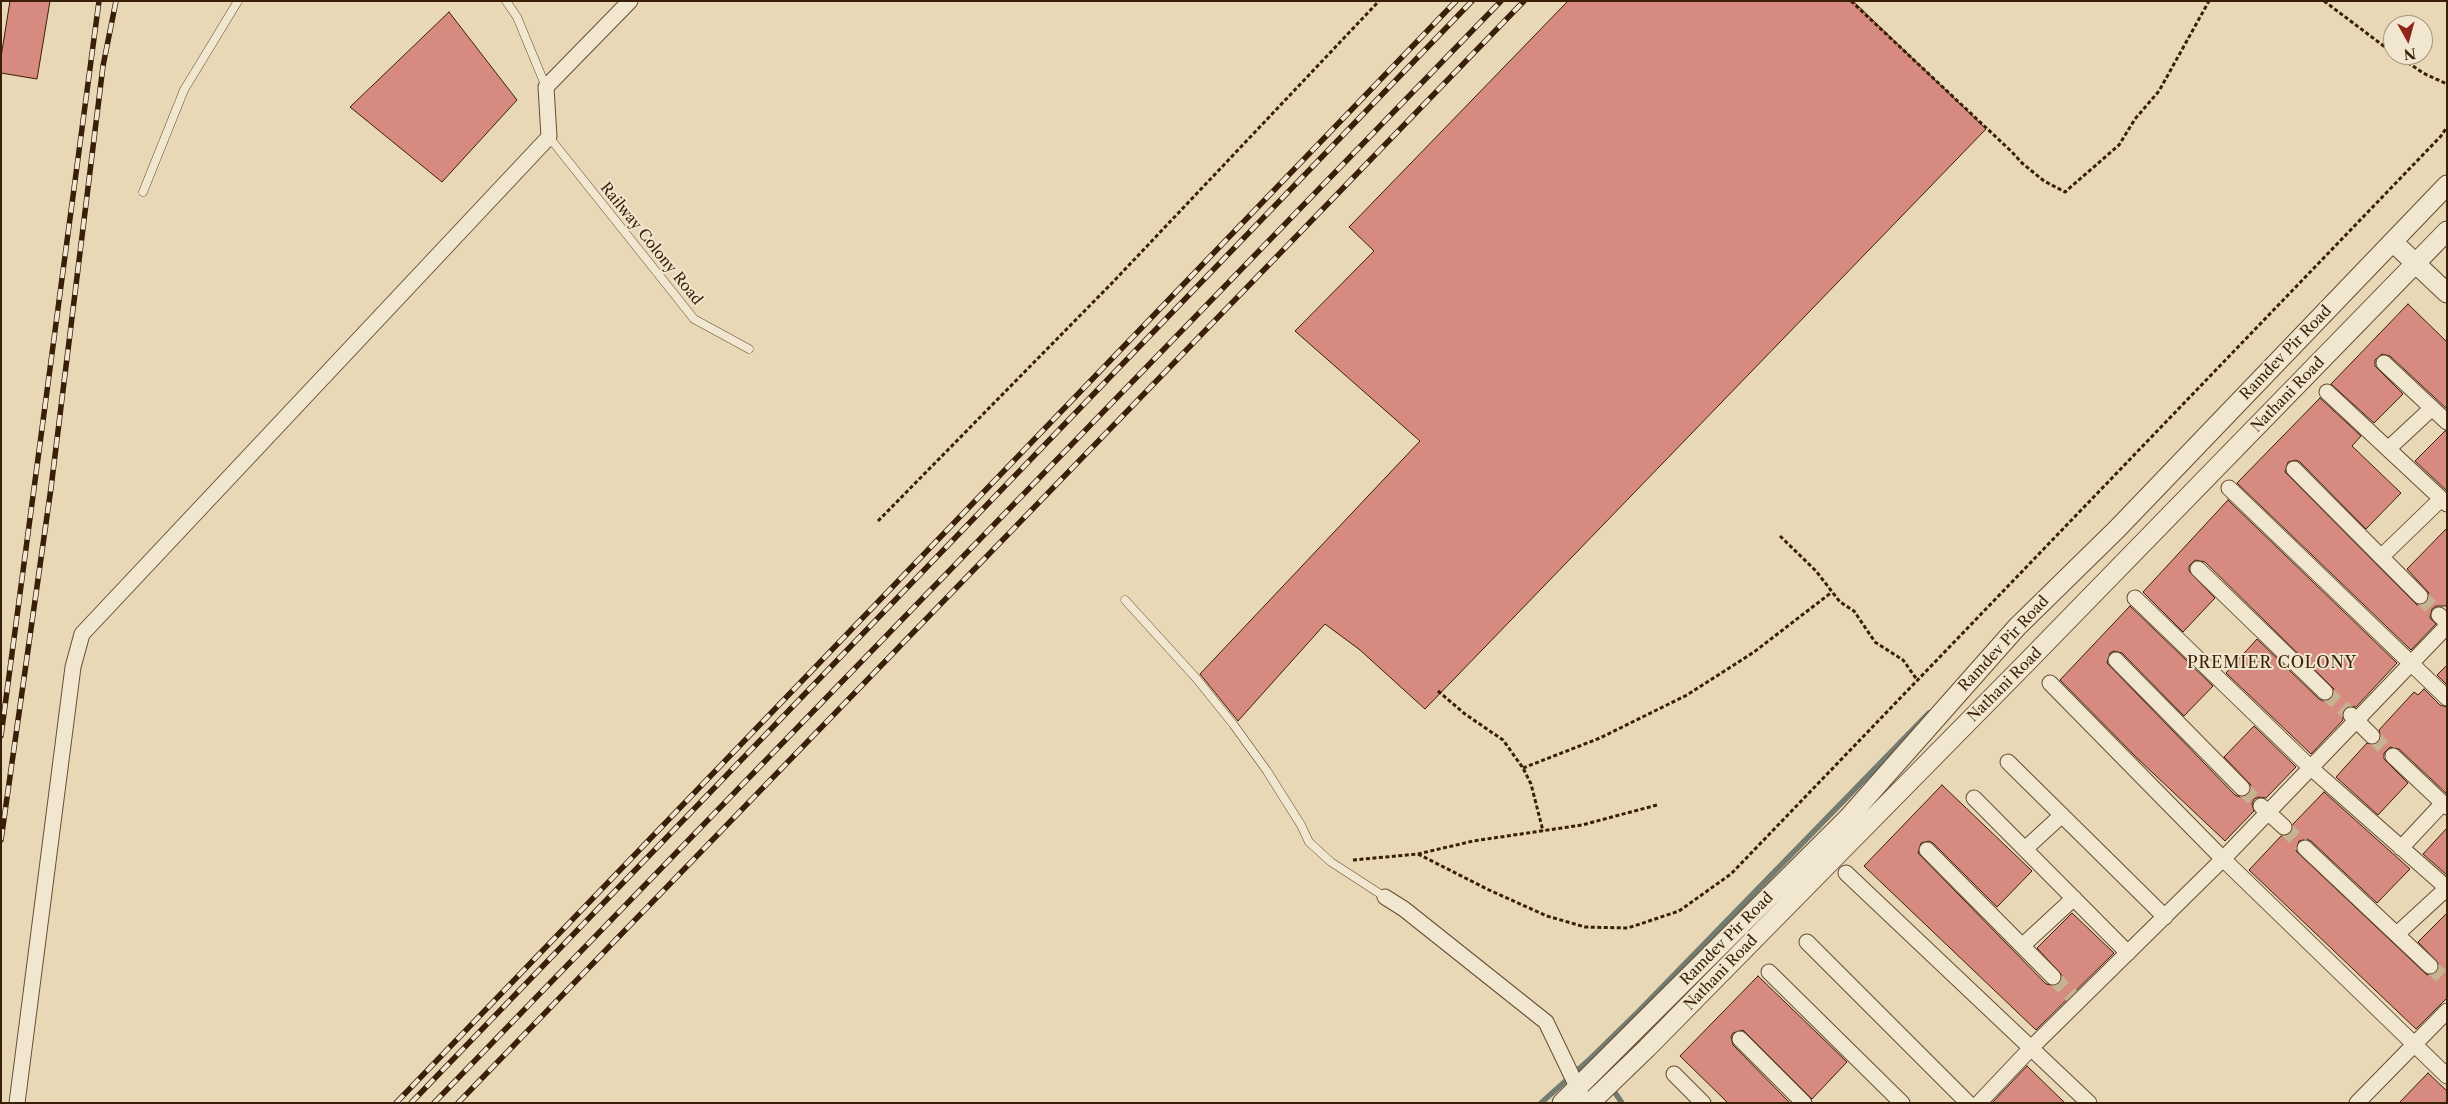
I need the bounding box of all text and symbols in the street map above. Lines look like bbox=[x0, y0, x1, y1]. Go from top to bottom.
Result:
north arrow bbox=[2383, 15, 2433, 65]
text: N bbox=[2403, 44, 2417, 64]
street label: Railway Colony Road bbox=[596, 179, 706, 309]
street label: Ramdev Pir Road bbox=[2236, 302, 2336, 404]
street label: Nathani Road bbox=[2248, 354, 2328, 436]
street label: Ramdev Pir Road bbox=[1955, 592, 2053, 696]
street label: Nathani Road bbox=[1964, 644, 2046, 726]
district label: PREMIER COLONY bbox=[2185, 653, 2359, 673]
street label: Ramdev Pir Road bbox=[1677, 889, 1777, 989]
street label: Nathani Road bbox=[1681, 932, 1761, 1014]

